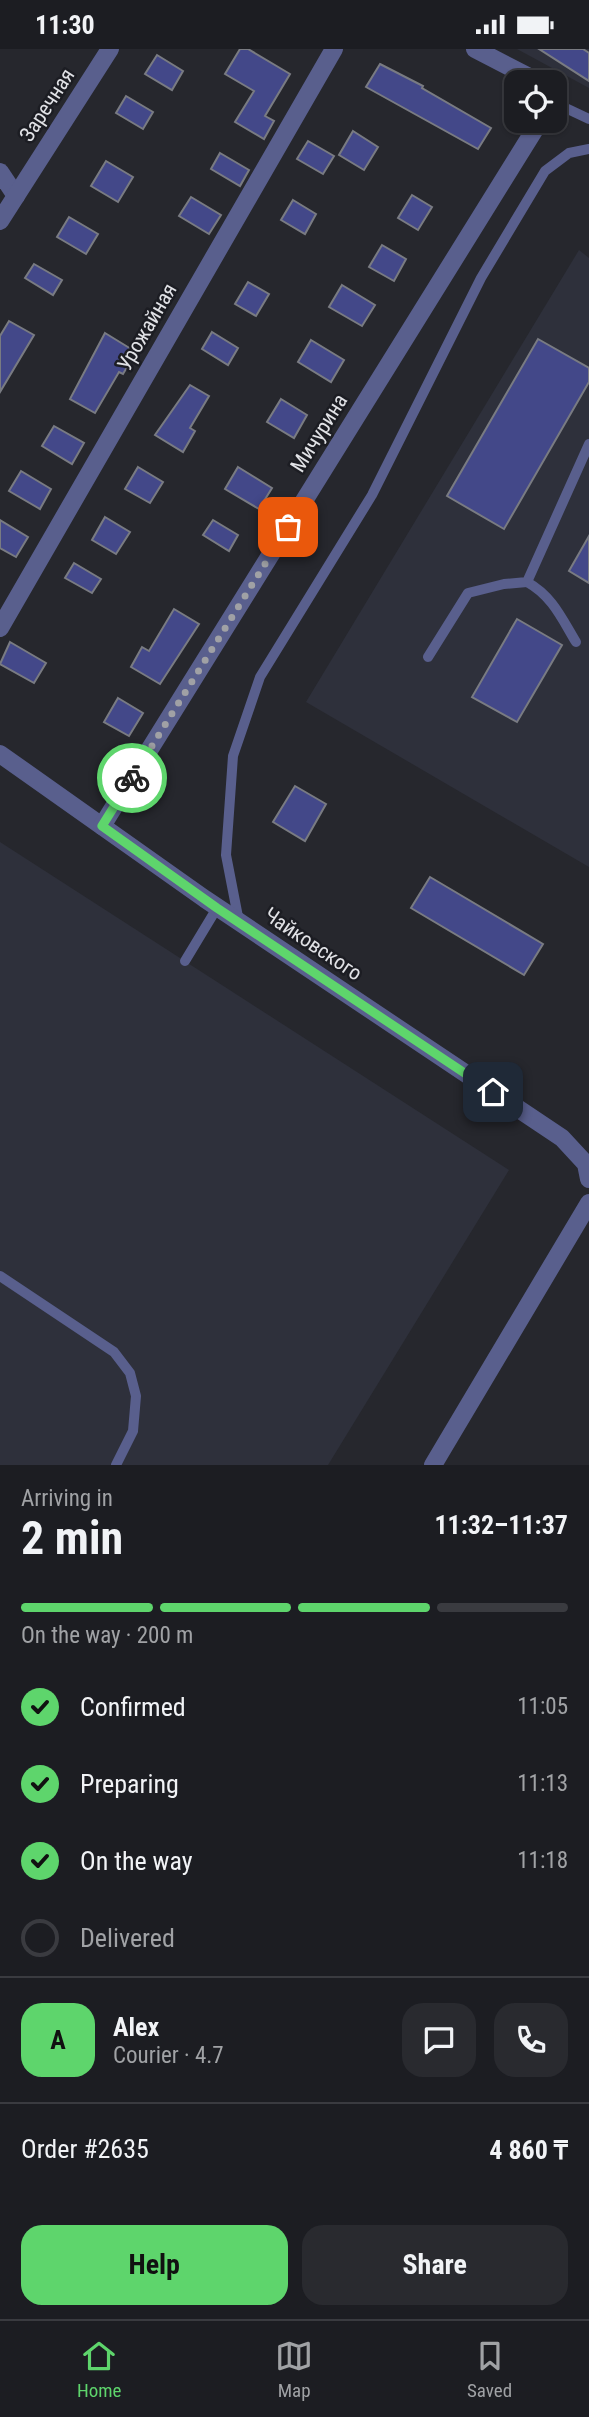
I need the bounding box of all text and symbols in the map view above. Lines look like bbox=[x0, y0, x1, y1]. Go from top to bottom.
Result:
text: 11:30 bbox=[35, 10, 95, 40]
street label: Заречная bbox=[15, 64, 79, 146]
map controls bbox=[504, 70, 567, 133]
button: locate bbox=[504, 70, 567, 133]
street label: Урожайная bbox=[112, 279, 182, 375]
street label: Мичурина bbox=[286, 390, 352, 476]
pin bbox=[258, 497, 318, 557]
icon: bag bbox=[269, 508, 307, 546]
courier bbox=[97, 743, 167, 813]
icon: bike bbox=[113, 759, 151, 797]
street label: Чайковского bbox=[260, 903, 366, 985]
pin bbox=[463, 1062, 523, 1122]
icon: home bbox=[474, 1073, 512, 1111]
text: Arriving in bbox=[21, 1485, 113, 1512]
text: 11:32–11:37 bbox=[434, 1510, 568, 1540]
text: 2 min bbox=[21, 1511, 123, 1565]
text: On the way · 200 m bbox=[21, 1622, 193, 1649]
icon: check bbox=[21, 1688, 59, 1726]
text: Confirmed bbox=[80, 1692, 186, 1722]
text: 11:05 bbox=[517, 1693, 568, 1720]
icon: check bbox=[21, 1765, 59, 1803]
text: Preparing bbox=[80, 1769, 179, 1799]
text: 11:13 bbox=[517, 1770, 568, 1797]
icon: check bbox=[21, 1842, 59, 1880]
text: On the way bbox=[80, 1846, 193, 1876]
text: 11:18 bbox=[517, 1847, 568, 1874]
text: Delivered bbox=[80, 1923, 175, 1953]
button: chat bbox=[402, 2003, 476, 2077]
button: phone bbox=[494, 2003, 568, 2077]
text: Alex bbox=[113, 2012, 159, 2042]
text: A bbox=[50, 2025, 66, 2055]
text: Courier · 4.7 bbox=[113, 2042, 224, 2069]
text: Order #2635 bbox=[21, 2134, 149, 2164]
text: 4 860 ₸ bbox=[489, 2135, 568, 2165]
button: Help bbox=[21, 2225, 288, 2305]
button: Share bbox=[302, 2225, 568, 2305]
tab: Home bbox=[77, 2337, 121, 2402]
tab: Map bbox=[275, 2337, 313, 2402]
tab: Saved bbox=[467, 2337, 512, 2402]

